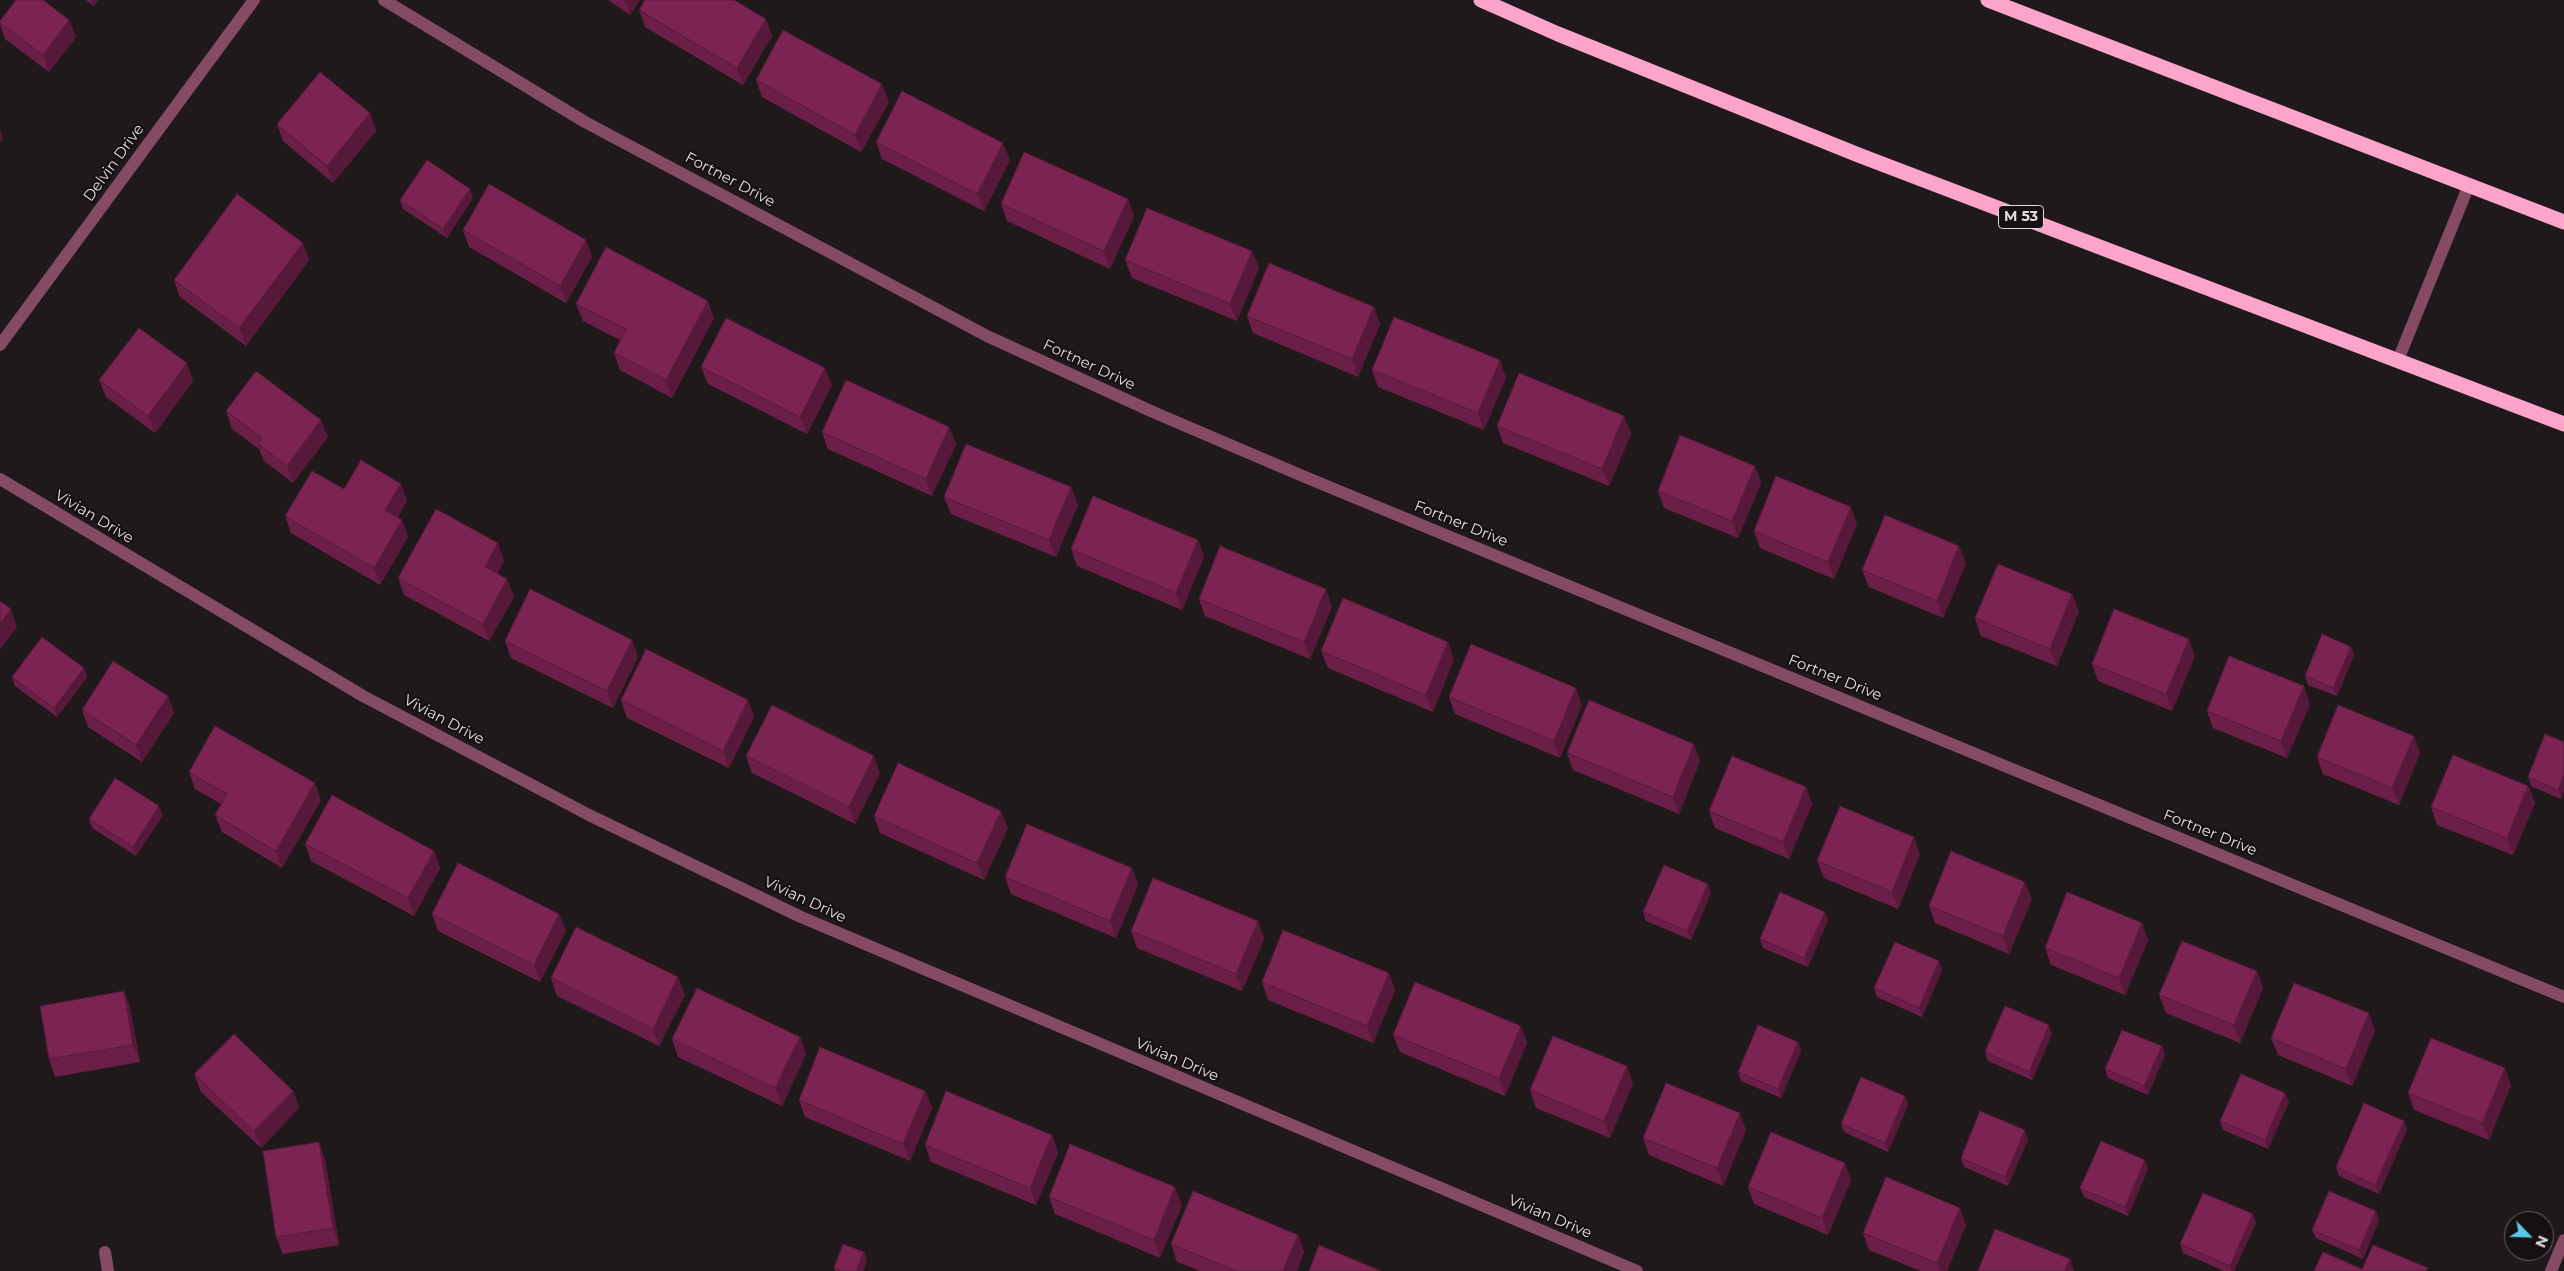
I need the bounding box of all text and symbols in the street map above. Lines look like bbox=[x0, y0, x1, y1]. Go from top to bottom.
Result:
street label: Delvin Drive bbox=[80, 121, 148, 205]
street label: Fortner Drive bbox=[682, 149, 778, 211]
road number: M 53 bbox=[1998, 206, 2044, 228]
street label: Fortner Drive bbox=[1040, 336, 1138, 394]
street label: Vivian Drive bbox=[51, 486, 137, 548]
street label: Fortner Drive bbox=[1412, 497, 1510, 551]
street label: Fortner Drive bbox=[1786, 651, 1884, 705]
street label: Vivian Drive bbox=[401, 691, 487, 749]
street label: Fortner Drive bbox=[2161, 806, 2259, 860]
street label: Vivian Drive bbox=[761, 873, 849, 927]
street label: Vivian Drive bbox=[1133, 1034, 1221, 1086]
street label: Vivian Drive bbox=[1506, 1191, 1594, 1243]
north arrow bbox=[2504, 1211, 2554, 1261]
text: N bbox=[2531, 1233, 2552, 1251]

